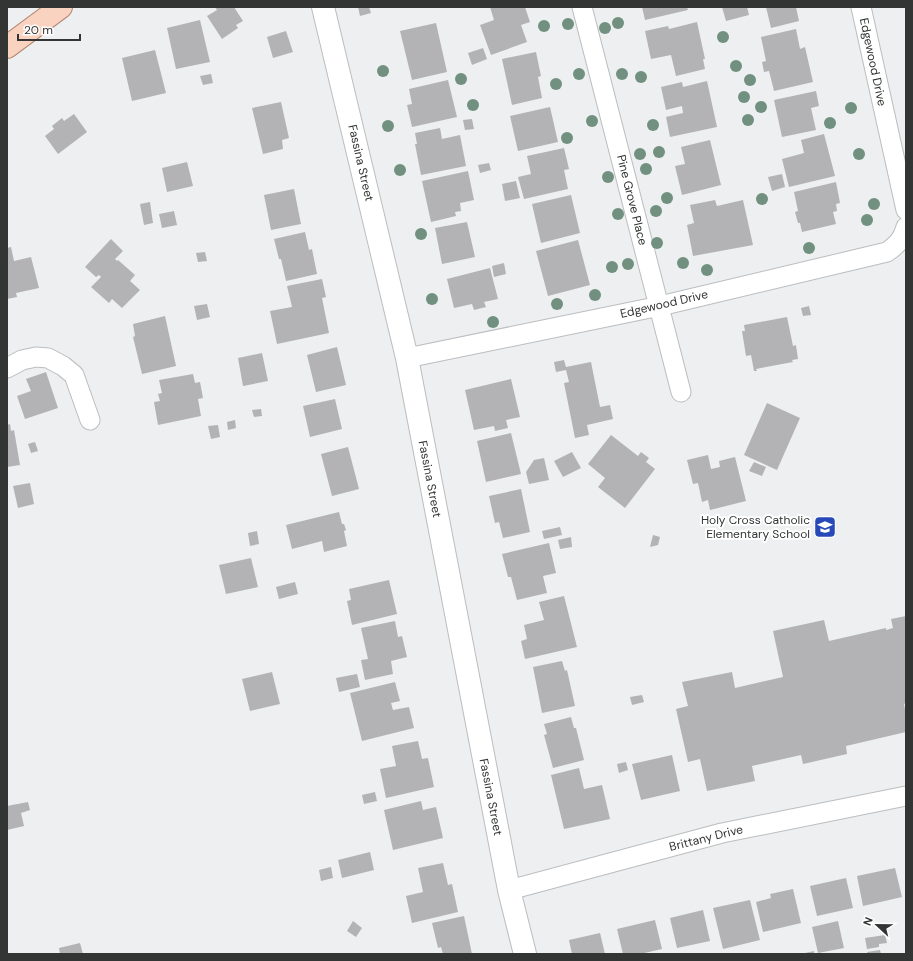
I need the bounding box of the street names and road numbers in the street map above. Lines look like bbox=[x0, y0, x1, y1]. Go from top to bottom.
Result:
street label: Edgewood Drive bbox=[856, 16, 890, 108]
street label: Fassina Street bbox=[344, 123, 378, 203]
street label: Pine Grove Place bbox=[613, 153, 651, 247]
street label: Edgewood Drive bbox=[619, 286, 710, 322]
street label: Fassina Street bbox=[415, 439, 445, 519]
street label: Fassina Street bbox=[476, 757, 506, 837]
street label: Brittany Drive bbox=[667, 821, 745, 855]

